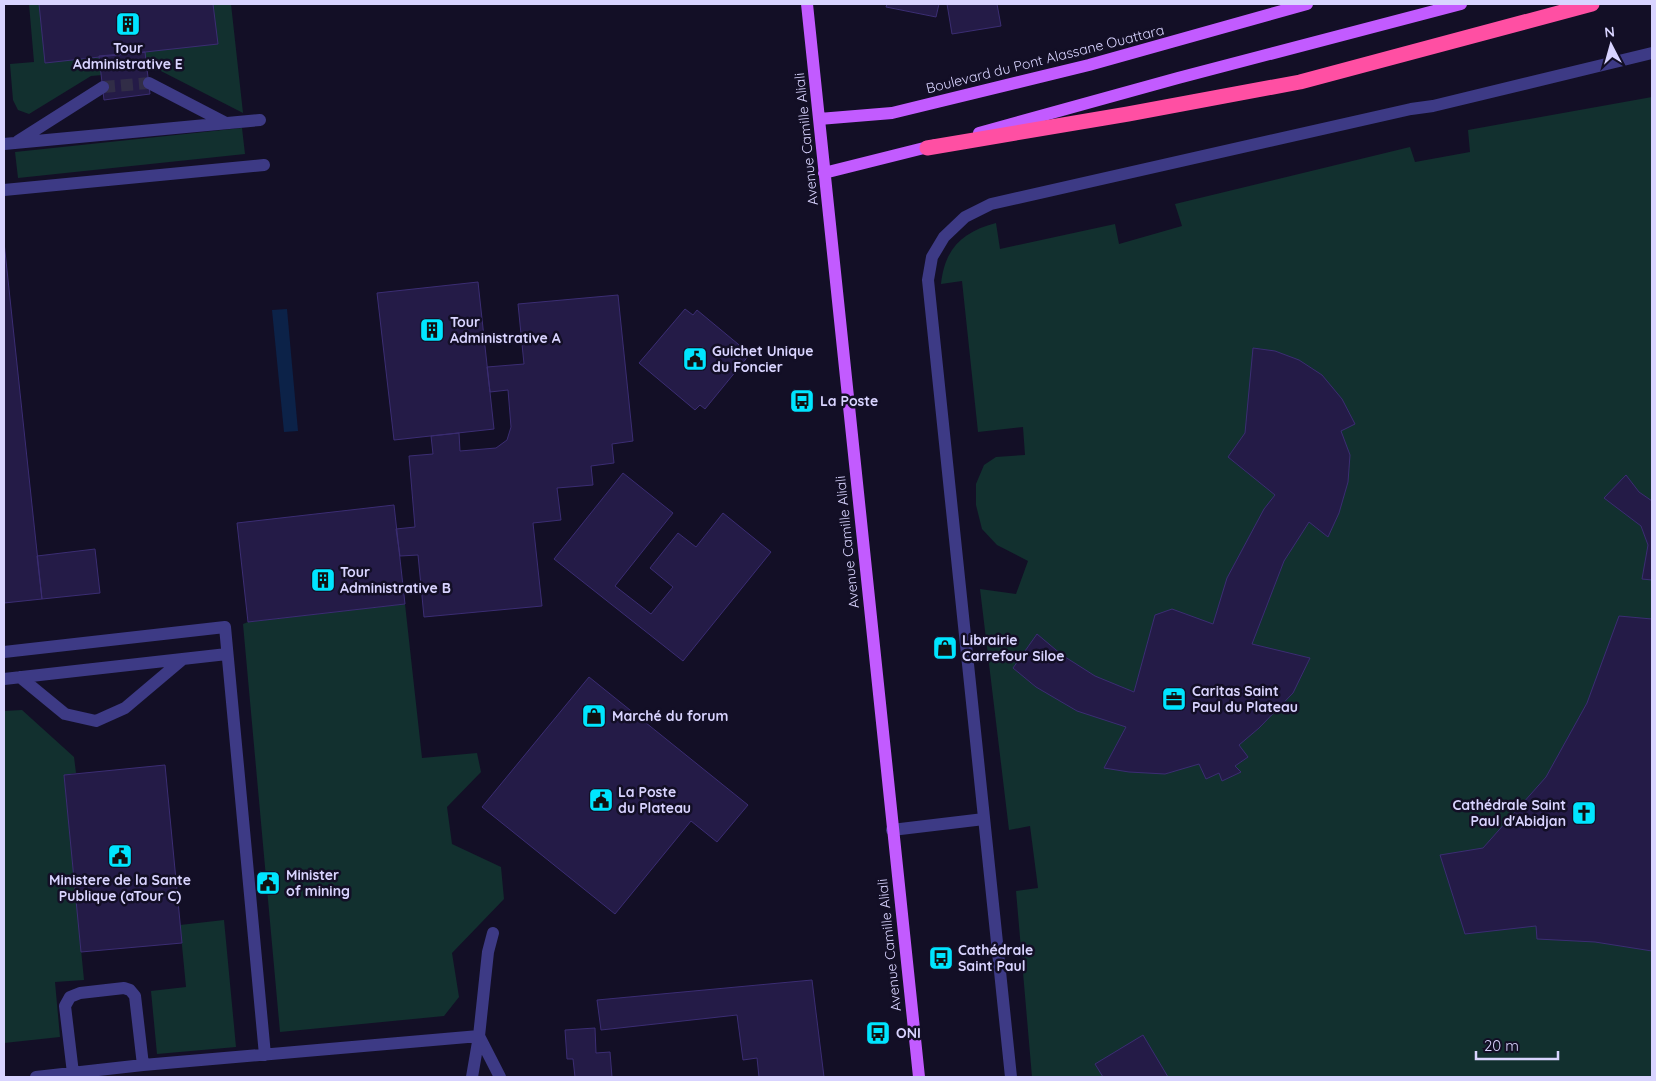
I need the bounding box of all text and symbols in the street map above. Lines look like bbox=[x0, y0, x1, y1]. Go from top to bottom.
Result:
building icon: Tour Administrative E bbox=[115, 11, 141, 37]
north arrow bbox=[1586, 20, 1636, 70]
street label: Boulevard du Pont Alassane Ouattara bbox=[924, 21, 1166, 97]
text: N bbox=[1604, 23, 1616, 42]
place label: Tour Administrative E bbox=[73, 39, 183, 73]
street label: Avenue Camille Aliali bbox=[790, 72, 822, 206]
place label: Tour Administrative A bbox=[450, 313, 561, 347]
building icon: Tour Administrative A bbox=[419, 317, 445, 343]
place label: Guichet Unique du Foncier bbox=[712, 342, 813, 376]
public building icon: Guichet Unique du Foncier bbox=[682, 346, 708, 372]
bus stop icon: La Poste bbox=[789, 388, 815, 414]
place label: La Poste bbox=[820, 392, 878, 410]
street label: Avenue Camille Aliali bbox=[831, 475, 863, 609]
place label: Tour Administrative B bbox=[340, 563, 451, 597]
building icon: Tour Administrative B bbox=[310, 567, 336, 593]
place label: Librairie Carrefour Siloe bbox=[962, 631, 1065, 665]
shop icon: Librairie Carrefour Siloe bbox=[932, 635, 958, 661]
place label: Caritas Saint Paul du Plateau bbox=[1192, 682, 1298, 716]
office icon: Caritas Saint Paul du Plateau bbox=[1161, 686, 1187, 712]
shop icon: Marché du forum bbox=[581, 703, 607, 729]
place label: Marché du forum bbox=[612, 707, 728, 725]
place label: La Poste du Plateau bbox=[618, 783, 691, 817]
public building icon: La Poste du Plateau bbox=[588, 787, 614, 813]
place label: Cathédrale Saint Paul d'Abidjan bbox=[1452, 796, 1566, 830]
church icon: Cathédrale Saint Paul d'Abidjan bbox=[1571, 800, 1597, 826]
public building icon: Ministere de la Sante Publique (aTour C) bbox=[107, 843, 133, 869]
place label: Minister of mining bbox=[286, 866, 350, 900]
public building icon: Minister of mining bbox=[255, 870, 281, 896]
place label: Ministere de la Sante Publique (aTour C) bbox=[49, 871, 191, 905]
street label: Avenue Camille Aliali bbox=[873, 878, 905, 1012]
place label: Cathédrale Saint Paul bbox=[958, 941, 1033, 975]
bus stop icon: Cathédrale Saint Paul bbox=[928, 945, 954, 971]
bus stop icon: ONI bbox=[865, 1020, 891, 1046]
place label: ONI bbox=[896, 1024, 921, 1042]
scale bar bbox=[1476, 1028, 1558, 1060]
text: 20 m bbox=[1484, 1036, 1519, 1055]

